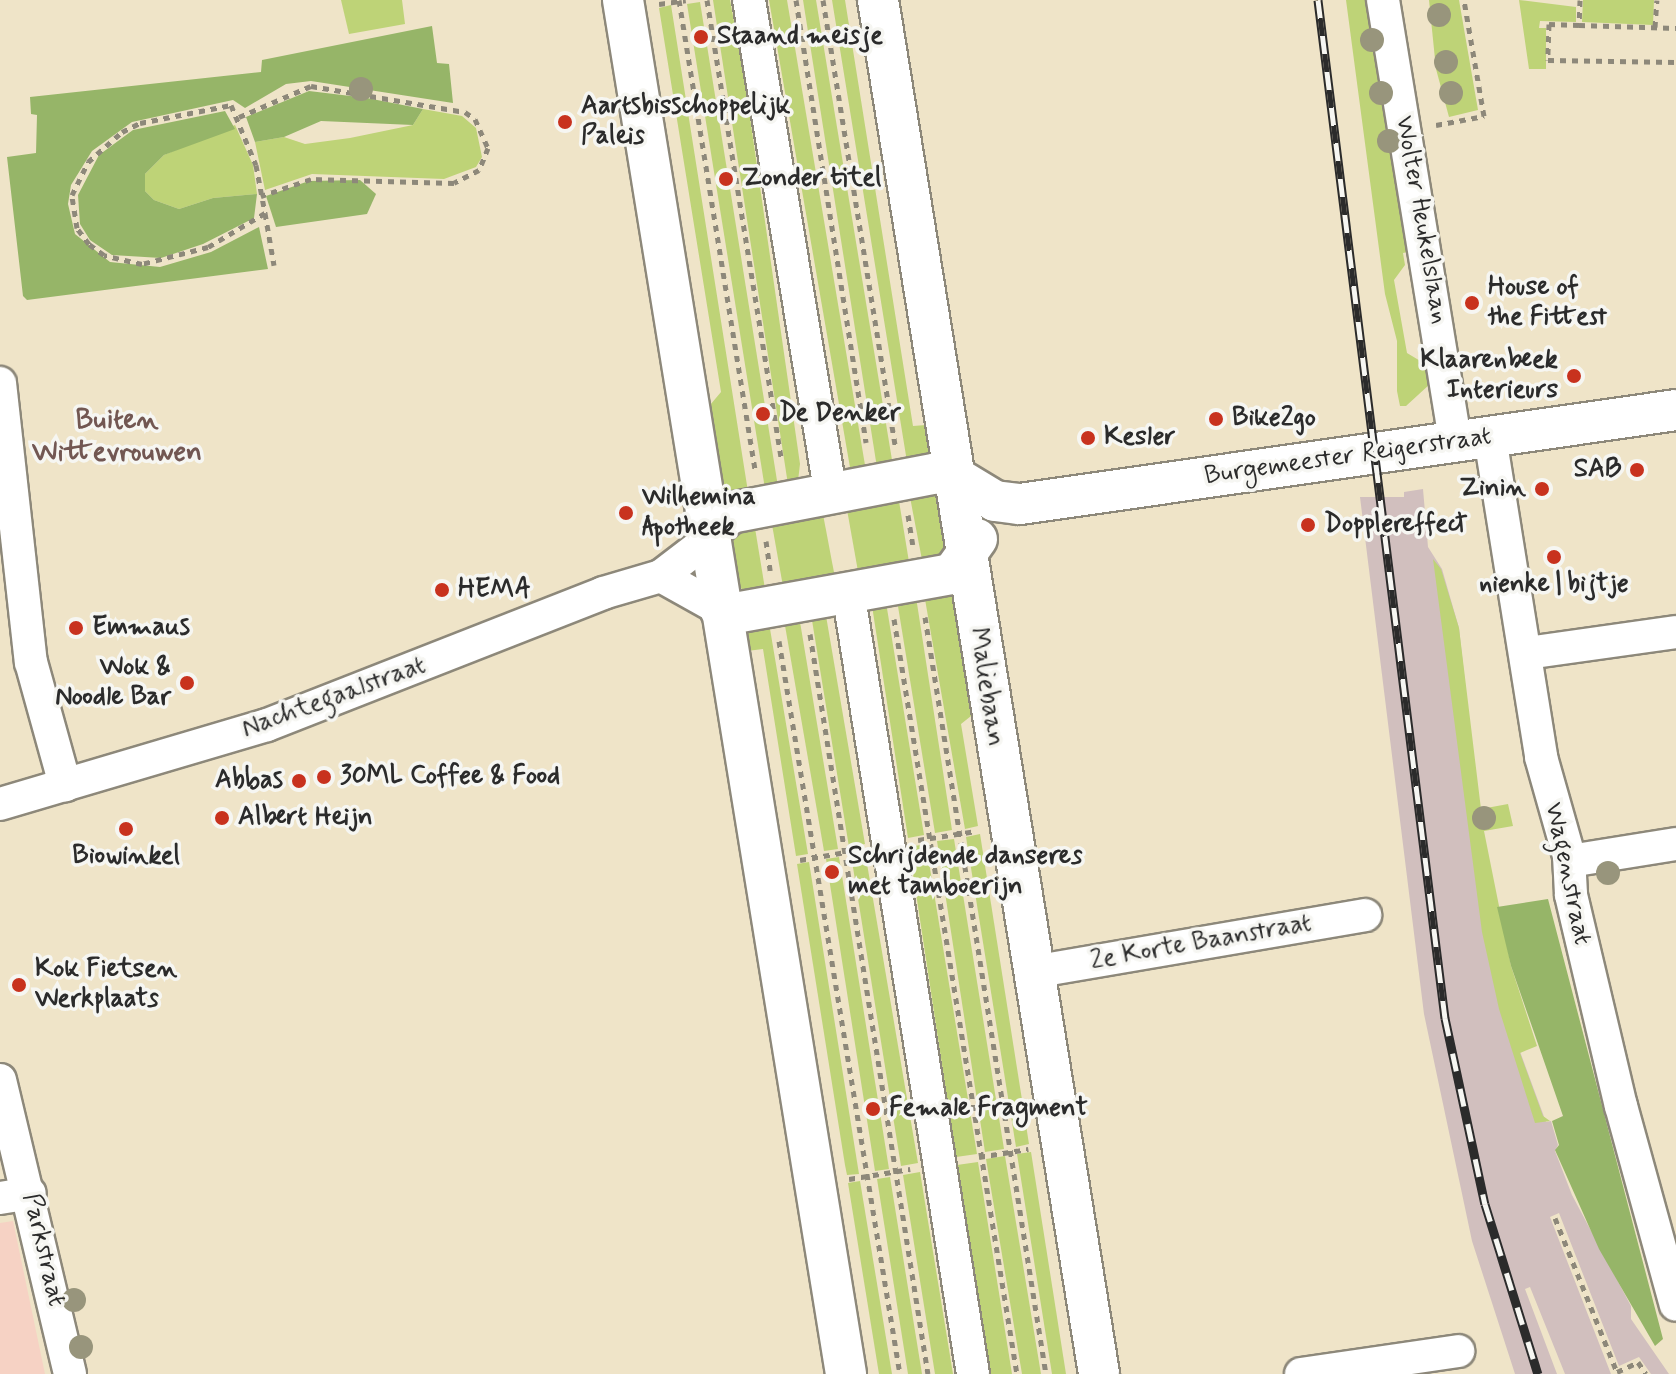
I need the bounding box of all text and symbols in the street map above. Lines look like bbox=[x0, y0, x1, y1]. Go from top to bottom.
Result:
place label: Staand meisje bbox=[717, 21, 879, 53]
marker: Staand meisje bbox=[692, 28, 710, 46]
place label: Aartsbisschoppelijk Paleis bbox=[581, 91, 790, 152]
street label: Wolter Heukelslaan bbox=[1387, 110, 1455, 330]
marker: Aartsbisschoppelijk Paleis bbox=[556, 113, 574, 131]
place label: Zonder titel bbox=[742, 163, 881, 195]
marker: Zonder titel bbox=[717, 170, 735, 188]
place label: House of the Fittest bbox=[1488, 272, 1607, 334]
marker: House of the Fittest bbox=[1463, 294, 1481, 312]
place label: Klaarenbeek Interieurs bbox=[1420, 345, 1558, 406]
marker: Klaarenbeek Interieurs bbox=[1565, 367, 1583, 385]
place label: De Denker bbox=[779, 398, 895, 430]
place label: Bike2go bbox=[1232, 403, 1316, 435]
district label: Buiten Wittevrouwen bbox=[32, 404, 202, 470]
marker: De Denker bbox=[754, 405, 772, 423]
marker: Bike2go bbox=[1207, 410, 1225, 428]
street label: Burgemeester Reigerstraat bbox=[1202, 421, 1494, 493]
place label: Kesler bbox=[1104, 422, 1175, 454]
marker: Kesler bbox=[1079, 429, 1097, 447]
place label: SAB bbox=[1574, 454, 1621, 486]
marker: SAB bbox=[1628, 461, 1646, 479]
place label: Zinin bbox=[1459, 473, 1526, 505]
marker: Zinin bbox=[1533, 480, 1551, 498]
place label: Wilhemina Apotheek bbox=[642, 482, 756, 544]
marker: Wilhemina Apotheek bbox=[617, 504, 635, 522]
place label: Dopplereffect bbox=[1324, 509, 1467, 541]
marker: Dopplereffect bbox=[1299, 516, 1317, 534]
marker: nienke | bijtje bbox=[1545, 548, 1563, 566]
place label: nienke | bijtje bbox=[1479, 569, 1629, 601]
place label: HEMA bbox=[458, 574, 531, 606]
marker: HEMA bbox=[433, 581, 451, 599]
place label: Emmaus bbox=[92, 612, 190, 644]
marker: Emmaus bbox=[67, 619, 85, 637]
street label: Maliebaan bbox=[961, 625, 1011, 749]
street label: Nachtegaalstraat bbox=[238, 650, 430, 746]
place label: Wok & Noodle Bar bbox=[55, 652, 171, 714]
marker: Wok & Noodle Bar bbox=[178, 674, 196, 692]
place label: 30ML Coffee & Food bbox=[340, 761, 562, 793]
place label: Abbas bbox=[215, 765, 283, 797]
marker: 30ML Coffee & Food bbox=[315, 768, 333, 786]
marker: Abbas bbox=[290, 772, 308, 790]
street label: Wagenstraat bbox=[1537, 800, 1597, 948]
place label: Albert Heijn bbox=[238, 802, 373, 834]
marker: Albert Heijn bbox=[213, 809, 231, 827]
marker: Biowinkel bbox=[117, 820, 135, 838]
place label: Biowinkel bbox=[72, 841, 180, 873]
place label: Schrijdende danseres met tamboerijn bbox=[848, 841, 1079, 902]
marker: Schrijdende danseres met tamboerijn bbox=[823, 863, 841, 881]
street label: 2e Korte Baanstraat bbox=[1088, 908, 1314, 978]
place label: Kok Fietsen Werkplaats bbox=[35, 954, 162, 1016]
marker: Kok Fietsen Werkplaats bbox=[10, 976, 28, 994]
place label: Female Fragment bbox=[889, 1093, 1088, 1125]
marker: Female Fragment bbox=[864, 1100, 882, 1118]
street label: Parkstraat bbox=[15, 1190, 71, 1310]

